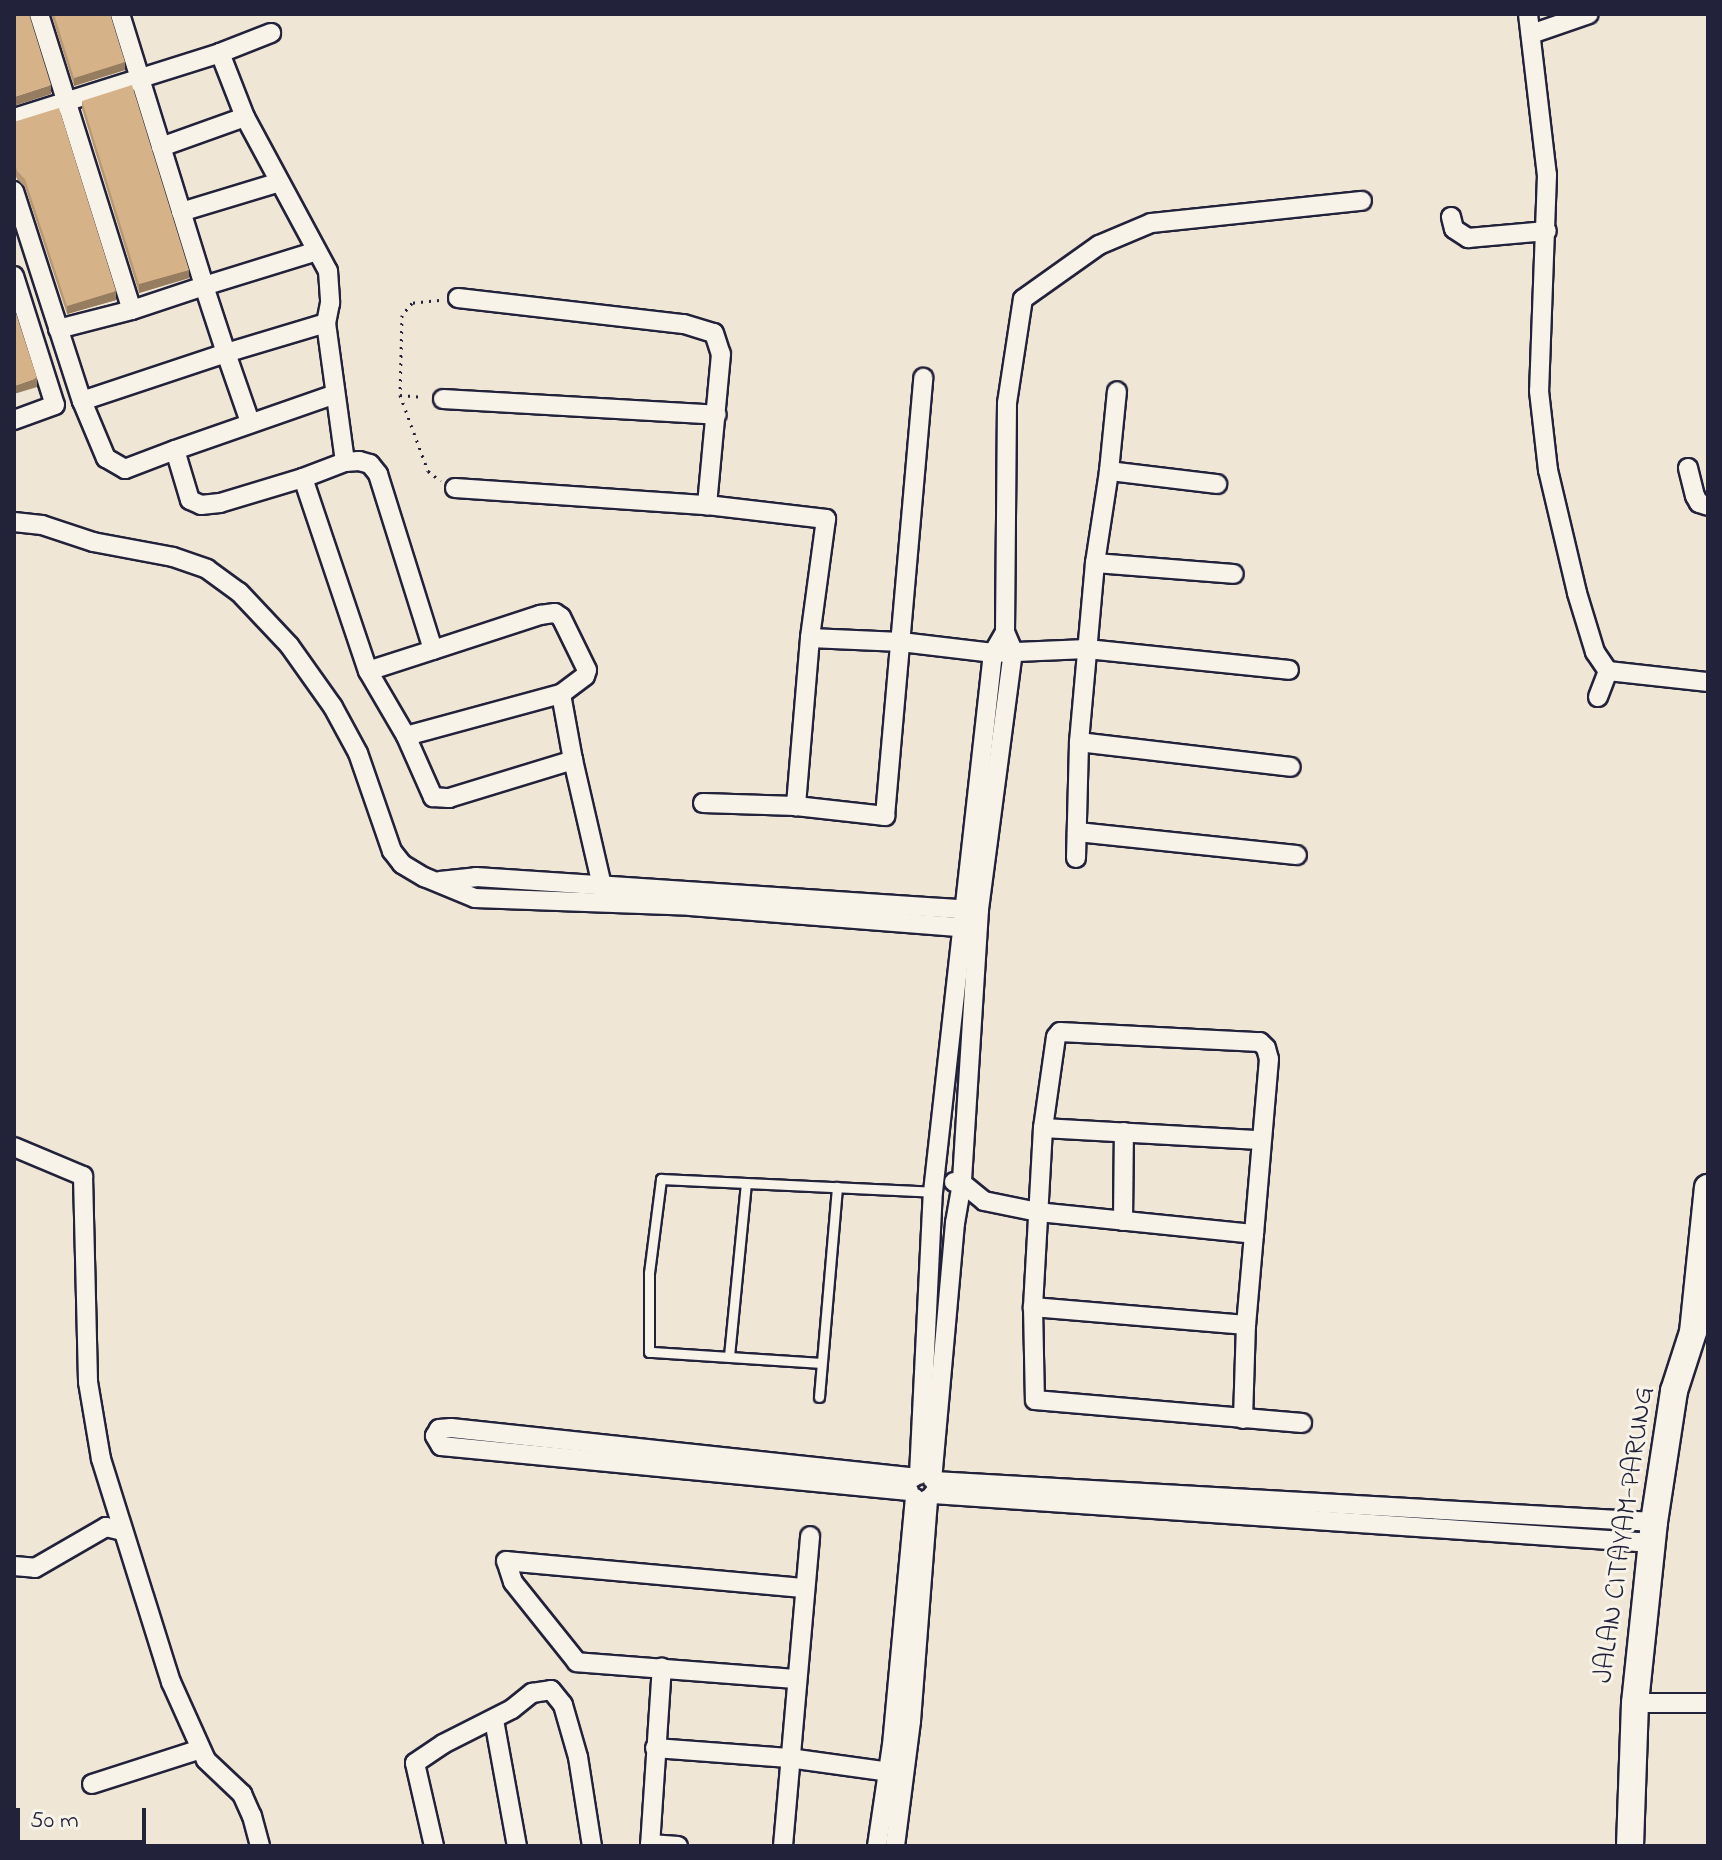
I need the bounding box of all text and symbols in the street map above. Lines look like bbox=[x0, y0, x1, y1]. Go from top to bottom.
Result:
street label: JALAN CITAYAM-PARUNG bbox=[1588, 1385, 1662, 1685]
scale bar bbox=[20, 1792, 150, 1842]
text: 50 m bbox=[30, 1804, 79, 1839]

